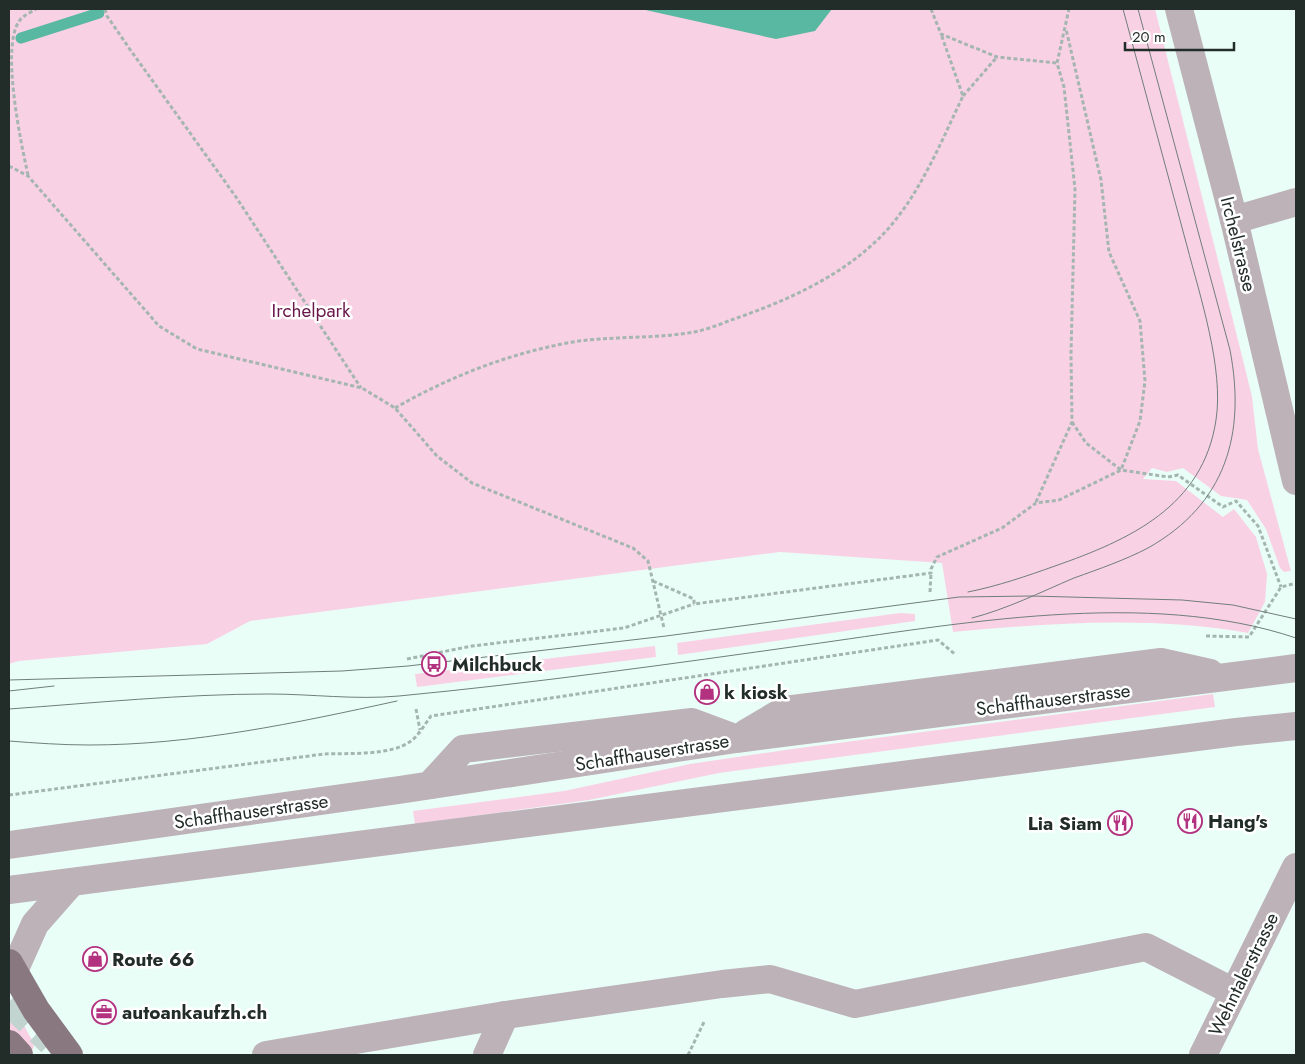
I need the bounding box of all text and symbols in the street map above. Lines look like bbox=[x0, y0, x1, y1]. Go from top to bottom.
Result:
scale bar bbox=[1125, 20, 1234, 52]
text: 20 m bbox=[1132, 26, 1166, 48]
street label: Irchelstrasse bbox=[1214, 194, 1263, 295]
park label: Irchelpark bbox=[272, 297, 351, 324]
bus stop icon: Milchbuck bbox=[421, 651, 447, 677]
place label: Milchbuck bbox=[452, 651, 543, 678]
street label: Schaffhauserstrasse bbox=[974, 677, 1132, 722]
shop icon: k kiosk bbox=[694, 679, 720, 705]
place label: k kiosk bbox=[724, 679, 788, 706]
street label: Schaffhauserstrasse bbox=[573, 727, 731, 778]
street label: Schaffhauserstrasse bbox=[172, 787, 330, 836]
restaurant icon: Hang's bbox=[1177, 808, 1203, 834]
place label: Hang's bbox=[1208, 808, 1268, 835]
place label: Lia Siam bbox=[1028, 810, 1102, 837]
restaurant icon: Lia Siam bbox=[1107, 810, 1133, 836]
street label: Wehntalerstrasse bbox=[1202, 908, 1285, 1041]
shop icon: Route 66 bbox=[82, 946, 108, 972]
place label: Route 66 bbox=[112, 946, 194, 973]
office icon: autoankaufzh.ch bbox=[91, 999, 117, 1025]
place label: autoankaufzh.ch bbox=[122, 999, 267, 1026]

